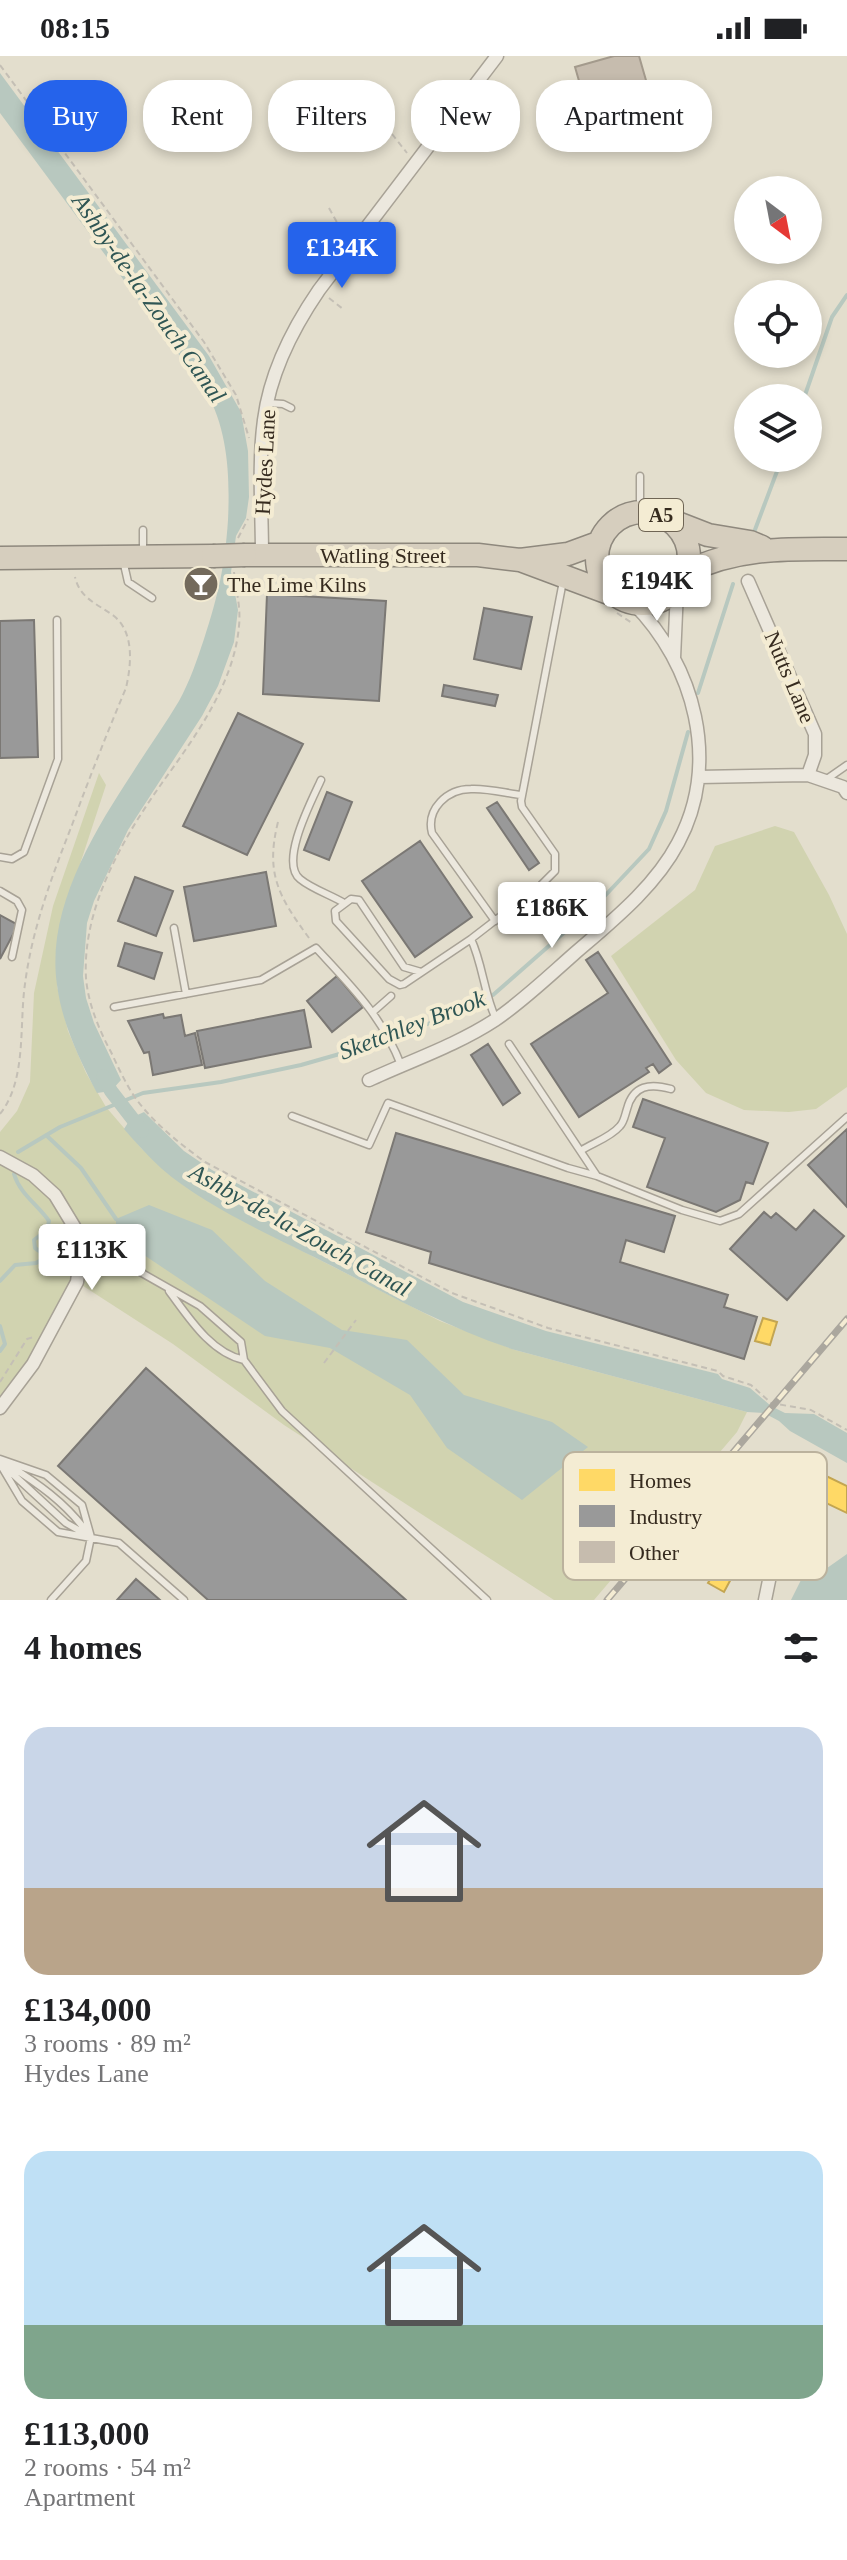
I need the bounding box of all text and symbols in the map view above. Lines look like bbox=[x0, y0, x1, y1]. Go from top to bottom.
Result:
text: 08:15 bbox=[40, 11, 110, 44]
chip: Buy bbox=[24, 80, 127, 152]
chip: Rent bbox=[143, 80, 252, 152]
chip: Filters bbox=[268, 80, 395, 152]
chip: New bbox=[411, 80, 520, 152]
chip: Apartment bbox=[536, 80, 712, 152]
north arrow bbox=[734, 176, 822, 264]
map controls bbox=[734, 176, 822, 472]
water label: Ashby-de-la-Zouch Canal bbox=[66, 187, 231, 408]
pin: £134K bbox=[286, 222, 398, 290]
text: £134K bbox=[306, 233, 378, 262]
button: locate bbox=[734, 280, 822, 368]
button: layers bbox=[734, 384, 822, 472]
street label: Hydes Lane bbox=[250, 409, 280, 515]
road number: A5 bbox=[639, 499, 683, 531]
street label: Watling Street bbox=[320, 543, 446, 568]
pin: £194K bbox=[601, 555, 713, 623]
bar icon: The Lime Kilns bbox=[182, 565, 220, 603]
text: £194K bbox=[621, 566, 693, 595]
place label: The Lime Kilns bbox=[227, 572, 366, 597]
street label: Nutts Lane bbox=[760, 627, 820, 727]
pin: £186K bbox=[496, 882, 608, 950]
text: £186K bbox=[516, 893, 588, 922]
water label: Sketchley Brook bbox=[335, 985, 489, 1065]
water label: Ashby-de-la-Zouch Canal bbox=[183, 1157, 415, 1302]
pin: £113K bbox=[36, 1224, 148, 1292]
text: £113K bbox=[57, 1235, 127, 1264]
legend bbox=[563, 1452, 827, 1580]
text: Homes bbox=[629, 1468, 691, 1493]
text: Industry bbox=[629, 1504, 702, 1529]
text: Other bbox=[629, 1540, 680, 1565]
icon: filters bbox=[779, 1626, 823, 1670]
text: 4 homes bbox=[24, 1629, 142, 1666]
icon: home bbox=[352, 1779, 496, 1923]
text: £134,000 bbox=[24, 1991, 152, 2028]
text: 3 rooms · 89 m² bbox=[24, 2029, 191, 2058]
text: Hydes Lane bbox=[24, 2059, 149, 2088]
icon: home bbox=[352, 2203, 496, 2347]
text: £113,000 bbox=[24, 2415, 150, 2452]
text: 2 rooms · 54 m² bbox=[24, 2453, 191, 2482]
text: Apartment bbox=[24, 2483, 135, 2512]

